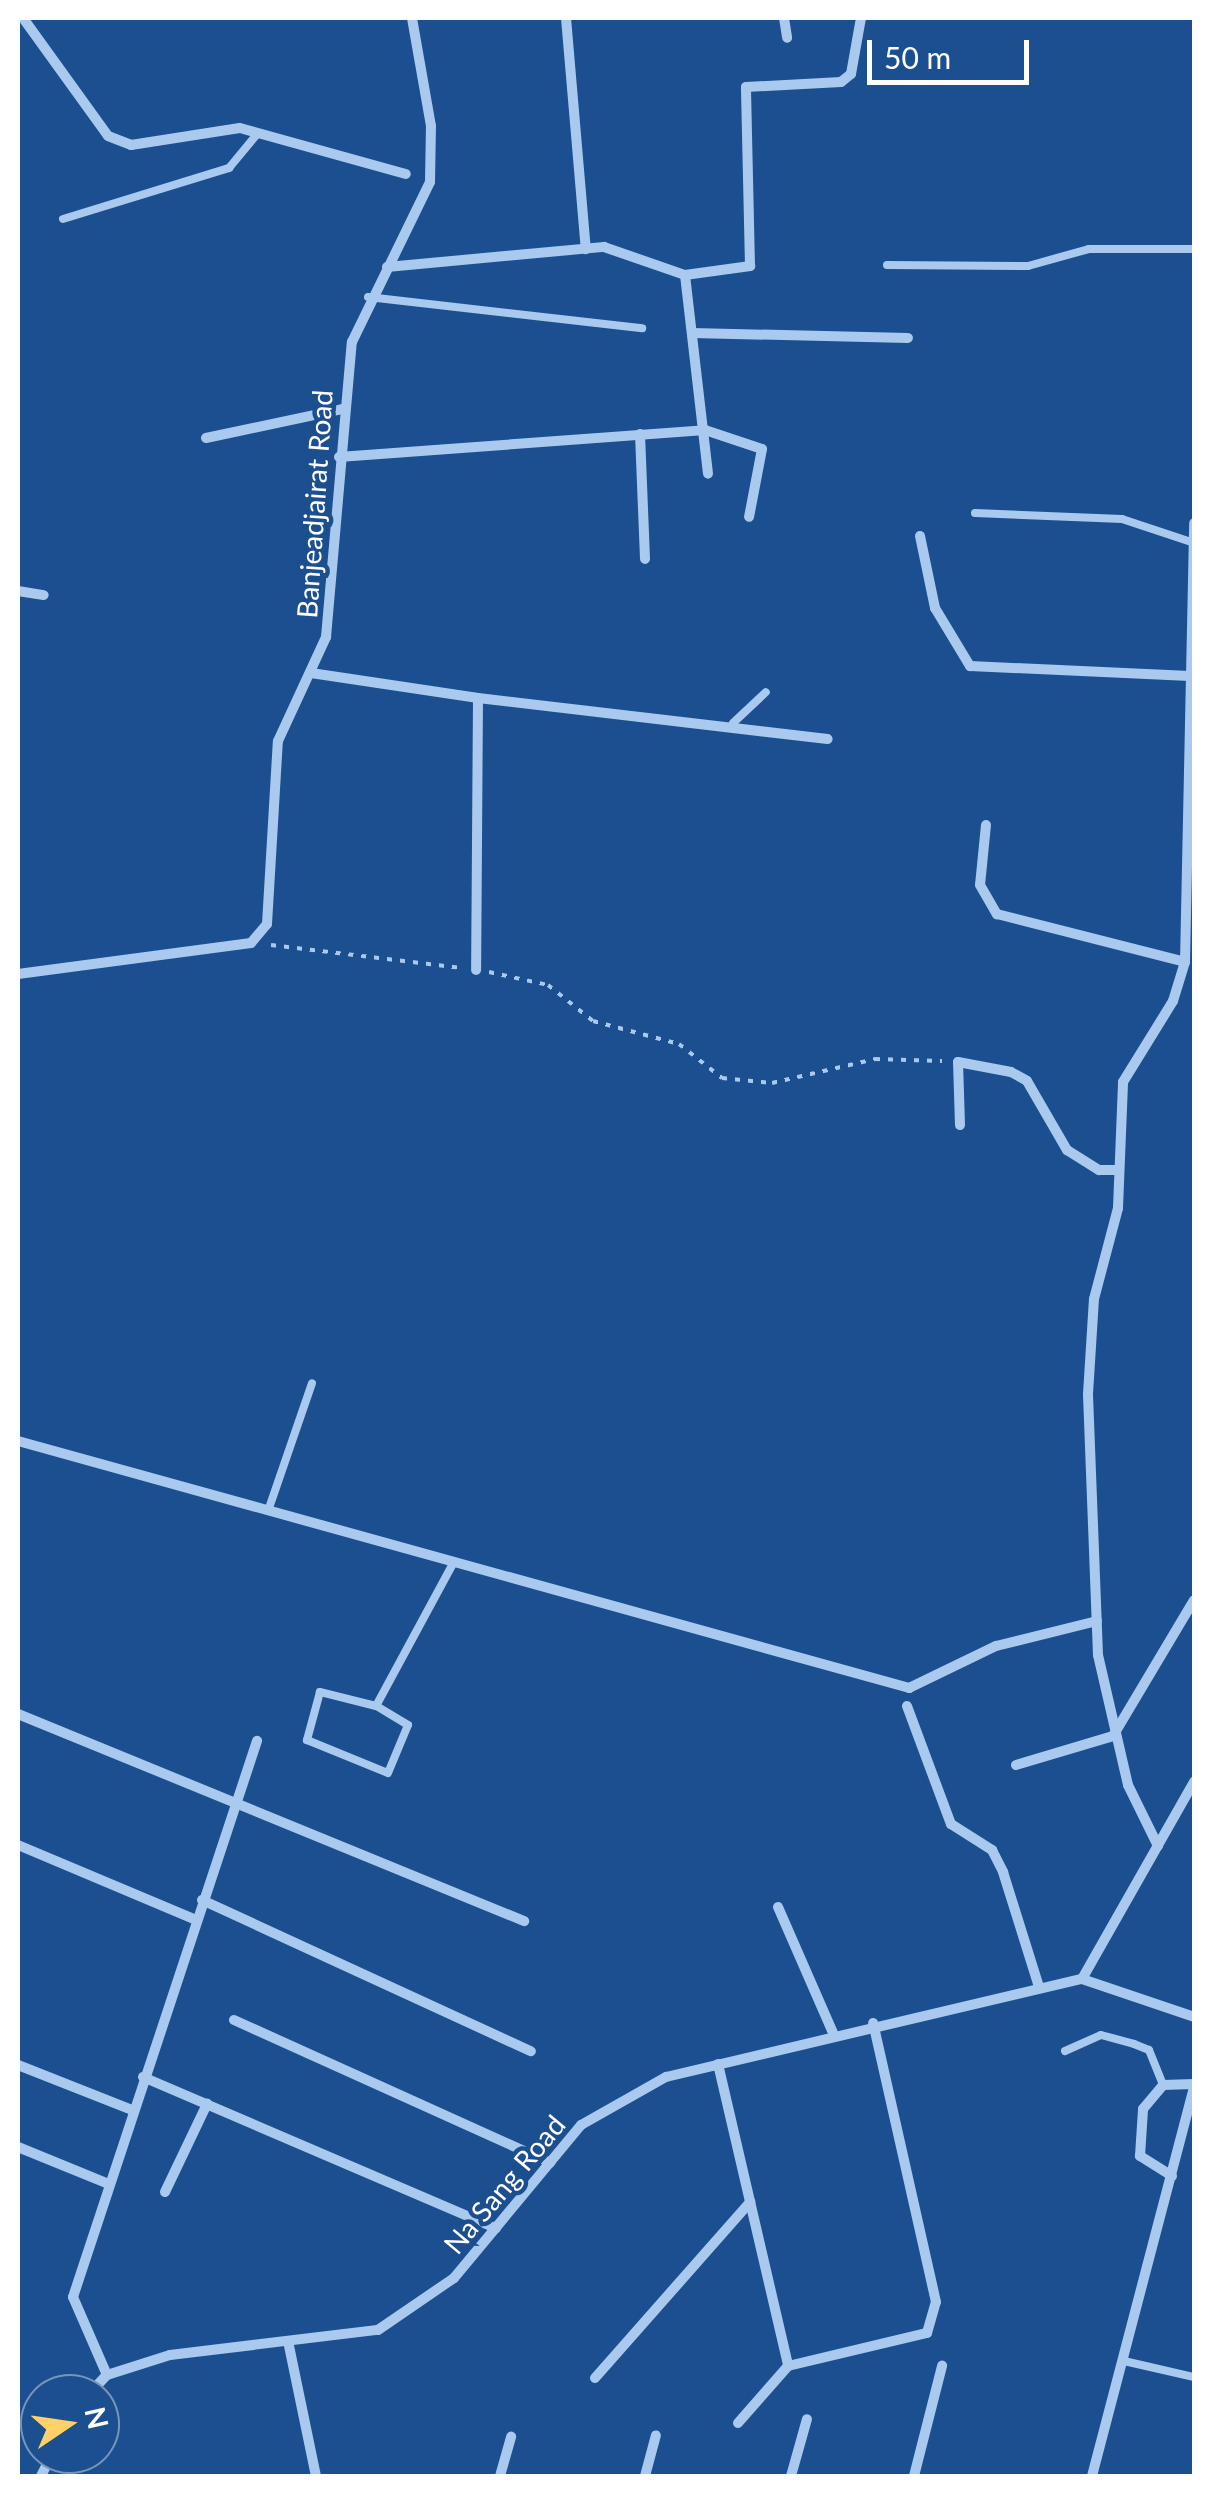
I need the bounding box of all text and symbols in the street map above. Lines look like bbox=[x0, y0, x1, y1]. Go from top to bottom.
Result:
scale bar bbox=[872, 20, 1034, 82]
text: 50 m bbox=[884, 39, 951, 75]
street label: Banjeadjairat Road bbox=[289, 389, 339, 619]
street label: Na Sang Road bbox=[436, 2108, 572, 2260]
north arrow bbox=[20, 2374, 120, 2474]
text: N bbox=[78, 2403, 116, 2432]

